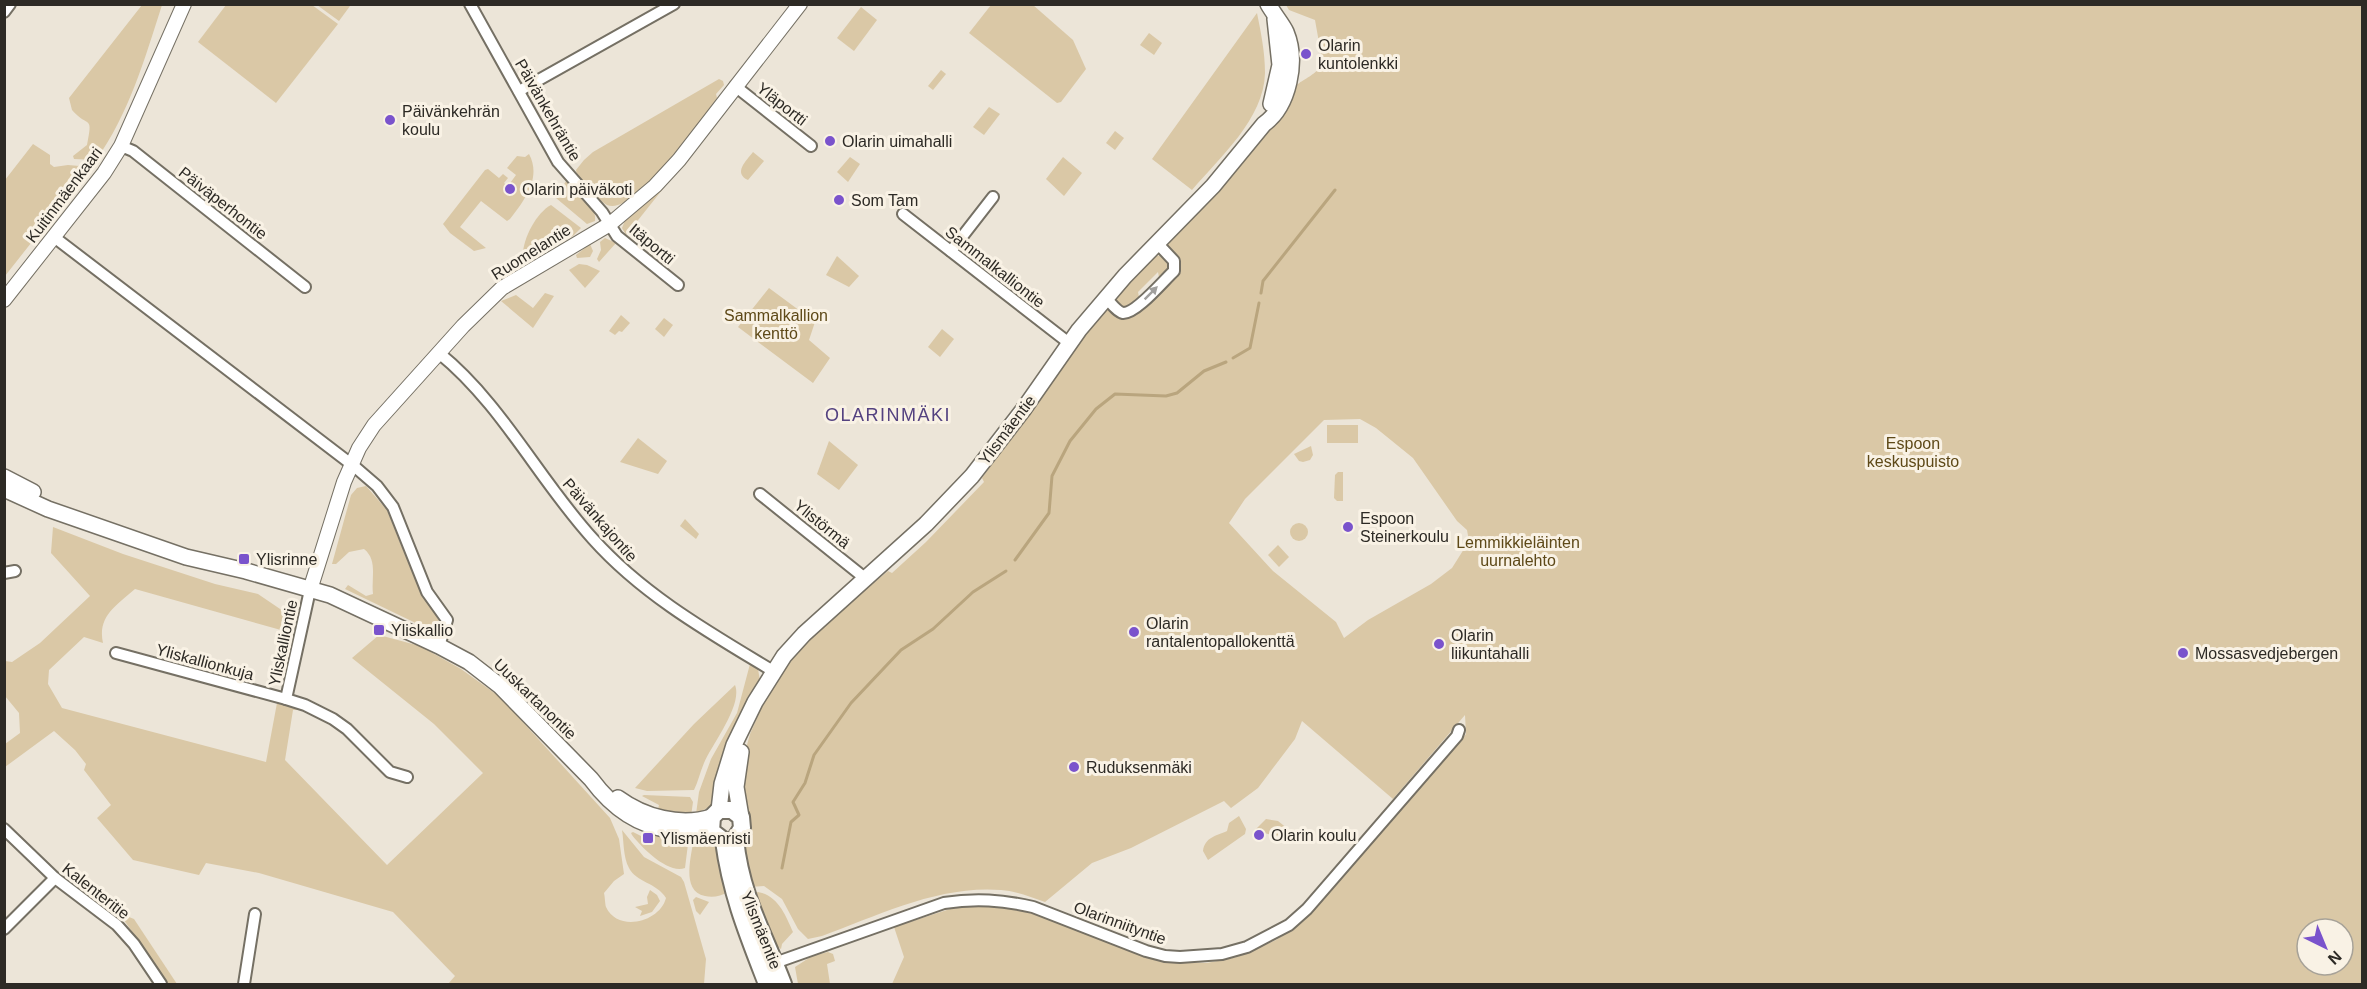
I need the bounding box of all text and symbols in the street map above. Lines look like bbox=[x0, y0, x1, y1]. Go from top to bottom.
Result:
place label: Olarin kuntolenkki bbox=[1318, 37, 1398, 72]
marker: Olarin kuntolenkki bbox=[1299, 47, 1313, 61]
street label: Päivänkehräntie bbox=[512, 56, 584, 164]
street label: Yläportti bbox=[754, 79, 810, 129]
place label: Päivänkehrän koulu bbox=[402, 103, 500, 138]
marker: Päivänkehrän koulu bbox=[383, 113, 397, 127]
place label: Olarin uimahalli bbox=[842, 133, 952, 150]
marker: Olarin uimahalli bbox=[823, 134, 837, 148]
street label: Kuitinmäenkaari bbox=[23, 144, 105, 246]
street label: Päiväperhontie bbox=[176, 163, 270, 243]
place label: Olarin päiväkoti bbox=[522, 181, 632, 198]
marker: Olarin päiväkoti bbox=[503, 182, 517, 196]
place label: Som Tam bbox=[851, 192, 918, 209]
marker: Som Tam bbox=[832, 193, 846, 207]
street label: Itäportti bbox=[626, 220, 678, 268]
street label: Ruomelantie bbox=[488, 221, 574, 283]
street label: Sammalkalliontie bbox=[942, 223, 1048, 311]
one-way arrow bbox=[1144, 286, 1158, 301]
park label: Sammalkallion kenttö bbox=[724, 307, 828, 342]
street label: Ylismäentie bbox=[975, 392, 1039, 468]
district label: OLARINMÄKI bbox=[825, 405, 951, 425]
park label: Espoon keskuspuisto bbox=[1867, 435, 1959, 470]
street label: Päivänkajontie bbox=[559, 475, 641, 565]
street label: Ylistörmä bbox=[791, 496, 853, 552]
place label: Espoon Steinerkoulu bbox=[1360, 510, 1449, 545]
marker: Espoon Steinerkoulu bbox=[1341, 520, 1355, 534]
park label: Lemmikkieläinten uurnalehto bbox=[1456, 534, 1580, 569]
place label: Ylisrinne bbox=[256, 551, 317, 568]
marker: Ylisrinne bbox=[237, 552, 251, 566]
street label: Yliskalliontie bbox=[266, 598, 300, 688]
place label: Olarin rantalentopallokenttä bbox=[1146, 615, 1295, 650]
place label: Yliskallio bbox=[391, 622, 453, 639]
marker: Yliskallio bbox=[372, 623, 386, 637]
marker: Olarin rantalentopallokenttä bbox=[1127, 625, 1141, 639]
place label: Olarin liikuntahalli bbox=[1451, 627, 1529, 662]
marker: Olarin liikuntahalli bbox=[1432, 637, 1446, 651]
street label: Yliskallionkuja bbox=[154, 641, 256, 683]
place label: Mossasvedjebergen bbox=[2195, 645, 2338, 662]
marker: Mossasvedjebergen bbox=[2176, 646, 2190, 660]
street label: Uuskartanontie bbox=[490, 656, 580, 743]
place label: Ruduksenmäki bbox=[1086, 759, 1192, 776]
marker: Ruduksenmäki bbox=[1067, 760, 1081, 774]
place label: Olarin koulu bbox=[1271, 827, 1356, 844]
marker: Olarin koulu bbox=[1252, 828, 1266, 842]
place label: Ylismäenristi bbox=[660, 830, 751, 847]
marker: Ylismäenristi bbox=[641, 831, 655, 845]
street label: Kalenteritie bbox=[59, 860, 133, 922]
street label: Ylismäentie bbox=[738, 888, 784, 972]
street label: Olarinniityntie bbox=[1072, 898, 1169, 948]
north arrow bbox=[2295, 917, 2355, 977]
text: N bbox=[2325, 947, 2345, 968]

